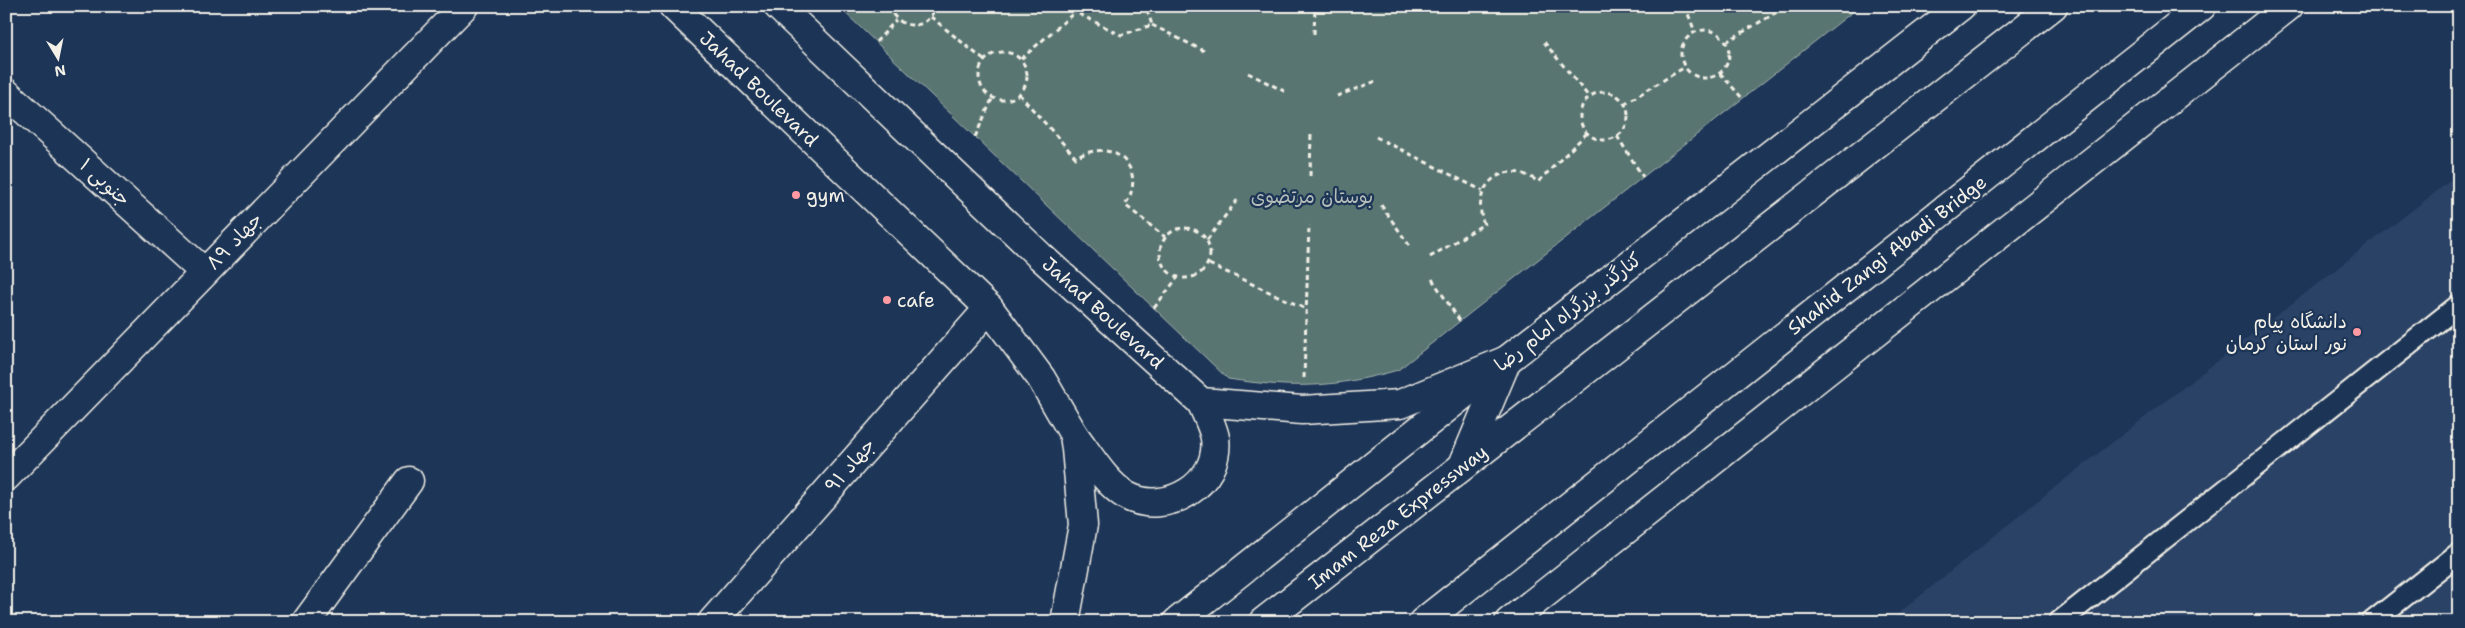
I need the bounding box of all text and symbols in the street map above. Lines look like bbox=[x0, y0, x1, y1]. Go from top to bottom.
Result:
street label: Jahad Boulevard bbox=[694, 26, 824, 152]
north arrow bbox=[32, 32, 82, 82]
text: N bbox=[53, 61, 67, 81]
street label: ۱ جنوبی bbox=[74, 153, 136, 211]
street label: Shahid Zangi Abadi Bridge bbox=[1782, 169, 1992, 341]
place label: gym bbox=[806, 183, 845, 208]
park label: بوستان مرتضوی bbox=[1251, 184, 1373, 209]
marker: gym bbox=[790, 189, 802, 201]
street label: جهاد ۸۹ bbox=[201, 207, 267, 275]
street label: کنارگذر بزرگراه امام رضا bbox=[1489, 247, 1648, 379]
street label: Jahad Boulevard bbox=[1037, 251, 1169, 375]
place label: cafe bbox=[897, 288, 935, 313]
marker: cafe bbox=[881, 294, 893, 306]
place label: دانشگاه پیام نور استان کرمان bbox=[2226, 309, 2347, 356]
marker: دانشگاه پیام نور استان کرمان bbox=[2351, 326, 2363, 338]
street label: جهاد ۹۱ bbox=[820, 433, 880, 497]
street label: Imam Reza Expressway bbox=[1303, 439, 1493, 595]

